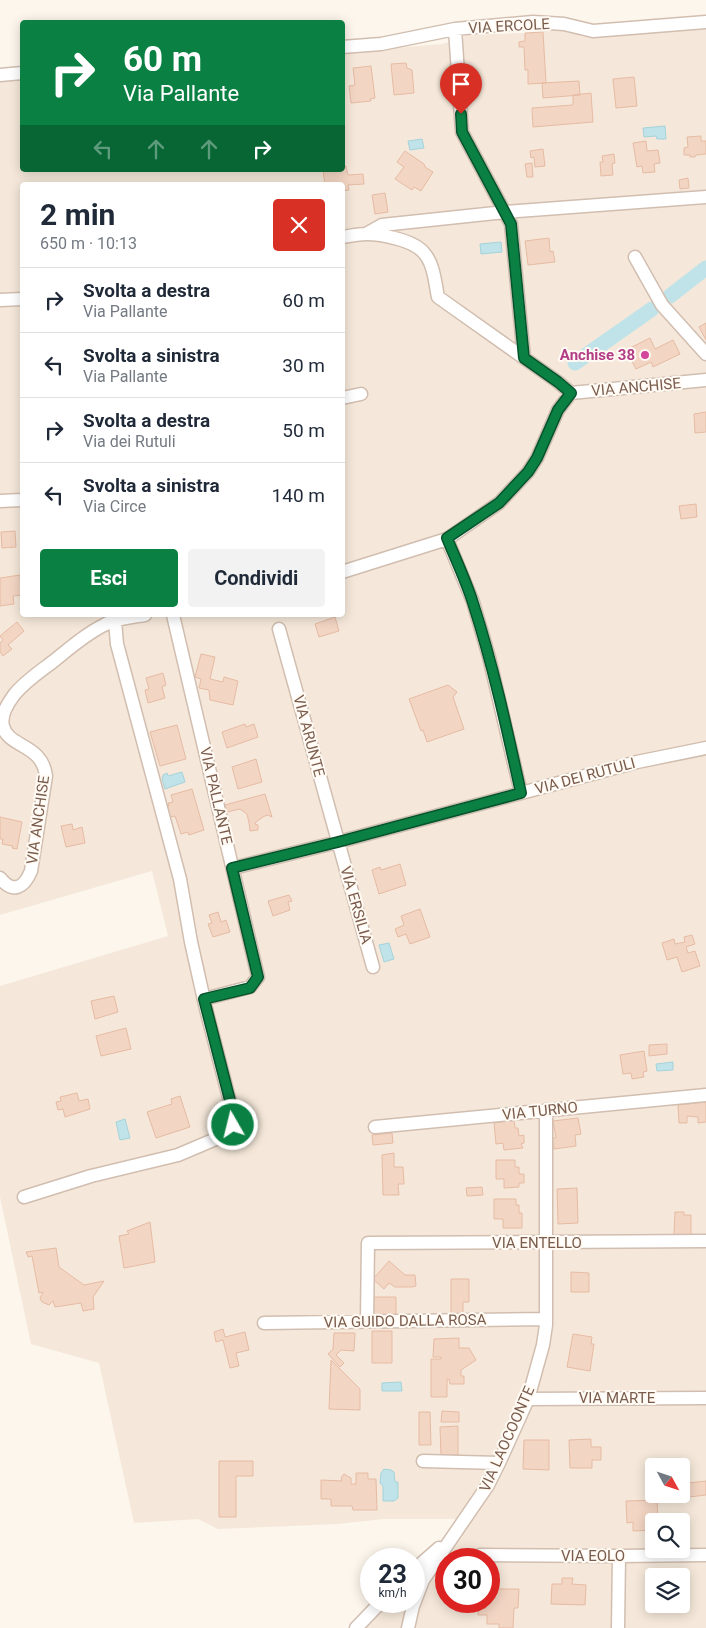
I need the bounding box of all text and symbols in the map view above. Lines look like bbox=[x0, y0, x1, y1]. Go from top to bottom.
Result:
street label: VIA ERCOLE bbox=[468, 15, 551, 37]
text: 60 m bbox=[123, 39, 202, 80]
icon: right bbox=[40, 40, 105, 105]
pin bbox=[440, 63, 482, 114]
icon: arrive bbox=[447, 70, 475, 98]
text: Via Pallante bbox=[123, 81, 239, 106]
icon: left bbox=[89, 135, 117, 163]
icon: ahead bbox=[142, 135, 170, 163]
icon: ahead bbox=[195, 135, 223, 163]
icon: right bbox=[248, 135, 276, 163]
text: 2 min bbox=[40, 197, 115, 232]
button: close bbox=[273, 199, 325, 251]
text: 650 m · 10:13 bbox=[40, 234, 137, 253]
text: Svolta a destra bbox=[83, 279, 210, 302]
icon: right bbox=[40, 286, 68, 314]
text: 60 m bbox=[282, 289, 325, 312]
text: Via Pallante bbox=[83, 302, 168, 321]
text: Svolta a sinistra bbox=[83, 344, 220, 367]
place label: Anchise 38 bbox=[560, 346, 635, 364]
marker: Anchise 38 bbox=[639, 349, 651, 361]
icon: left bbox=[40, 351, 68, 379]
text: 30 m bbox=[282, 354, 325, 377]
text: Via Pallante bbox=[83, 367, 168, 386]
street label: VIA ANCHISE bbox=[591, 374, 682, 400]
text: Svolta a destra bbox=[83, 409, 210, 432]
icon: right bbox=[40, 416, 68, 444]
text: 50 m bbox=[282, 419, 325, 442]
text: Via dei Rutuli bbox=[83, 432, 176, 451]
text: Svolta a sinistra bbox=[83, 474, 220, 497]
icon: left bbox=[40, 481, 68, 509]
text: 140 m bbox=[272, 484, 325, 507]
text: Via Circe bbox=[83, 497, 146, 516]
button: Esci bbox=[40, 549, 178, 607]
button: Condividi bbox=[188, 549, 325, 607]
street label: VIA ARUNTE bbox=[289, 693, 329, 779]
street label: VIA PALLANTE bbox=[196, 745, 236, 847]
street label: VIA DEI RUTULI bbox=[533, 754, 637, 798]
street label: VIA ANCHISE bbox=[23, 774, 53, 866]
street label: VIA ERSILIA bbox=[336, 864, 376, 946]
position arrow bbox=[206, 1098, 258, 1150]
street label: VIA TURNO bbox=[501, 1098, 579, 1124]
street label: VIA ENTELLO bbox=[492, 1234, 582, 1252]
street label: VIA GUIDO DALLA ROSA bbox=[323, 1311, 487, 1331]
street label: VIA LAOCOONTE bbox=[476, 1383, 539, 1495]
street label: VIA MARTE bbox=[579, 1389, 656, 1407]
north arrow bbox=[645, 1458, 690, 1502]
map controls bbox=[645, 1458, 690, 1613]
button: search bbox=[645, 1513, 690, 1558]
street label: VIA EOLO bbox=[561, 1547, 625, 1565]
speed limit sign: 30 bbox=[435, 1548, 500, 1613]
text: 23 bbox=[378, 1560, 407, 1589]
button: layers bbox=[645, 1568, 690, 1613]
text: km/h bbox=[378, 1586, 407, 1600]

